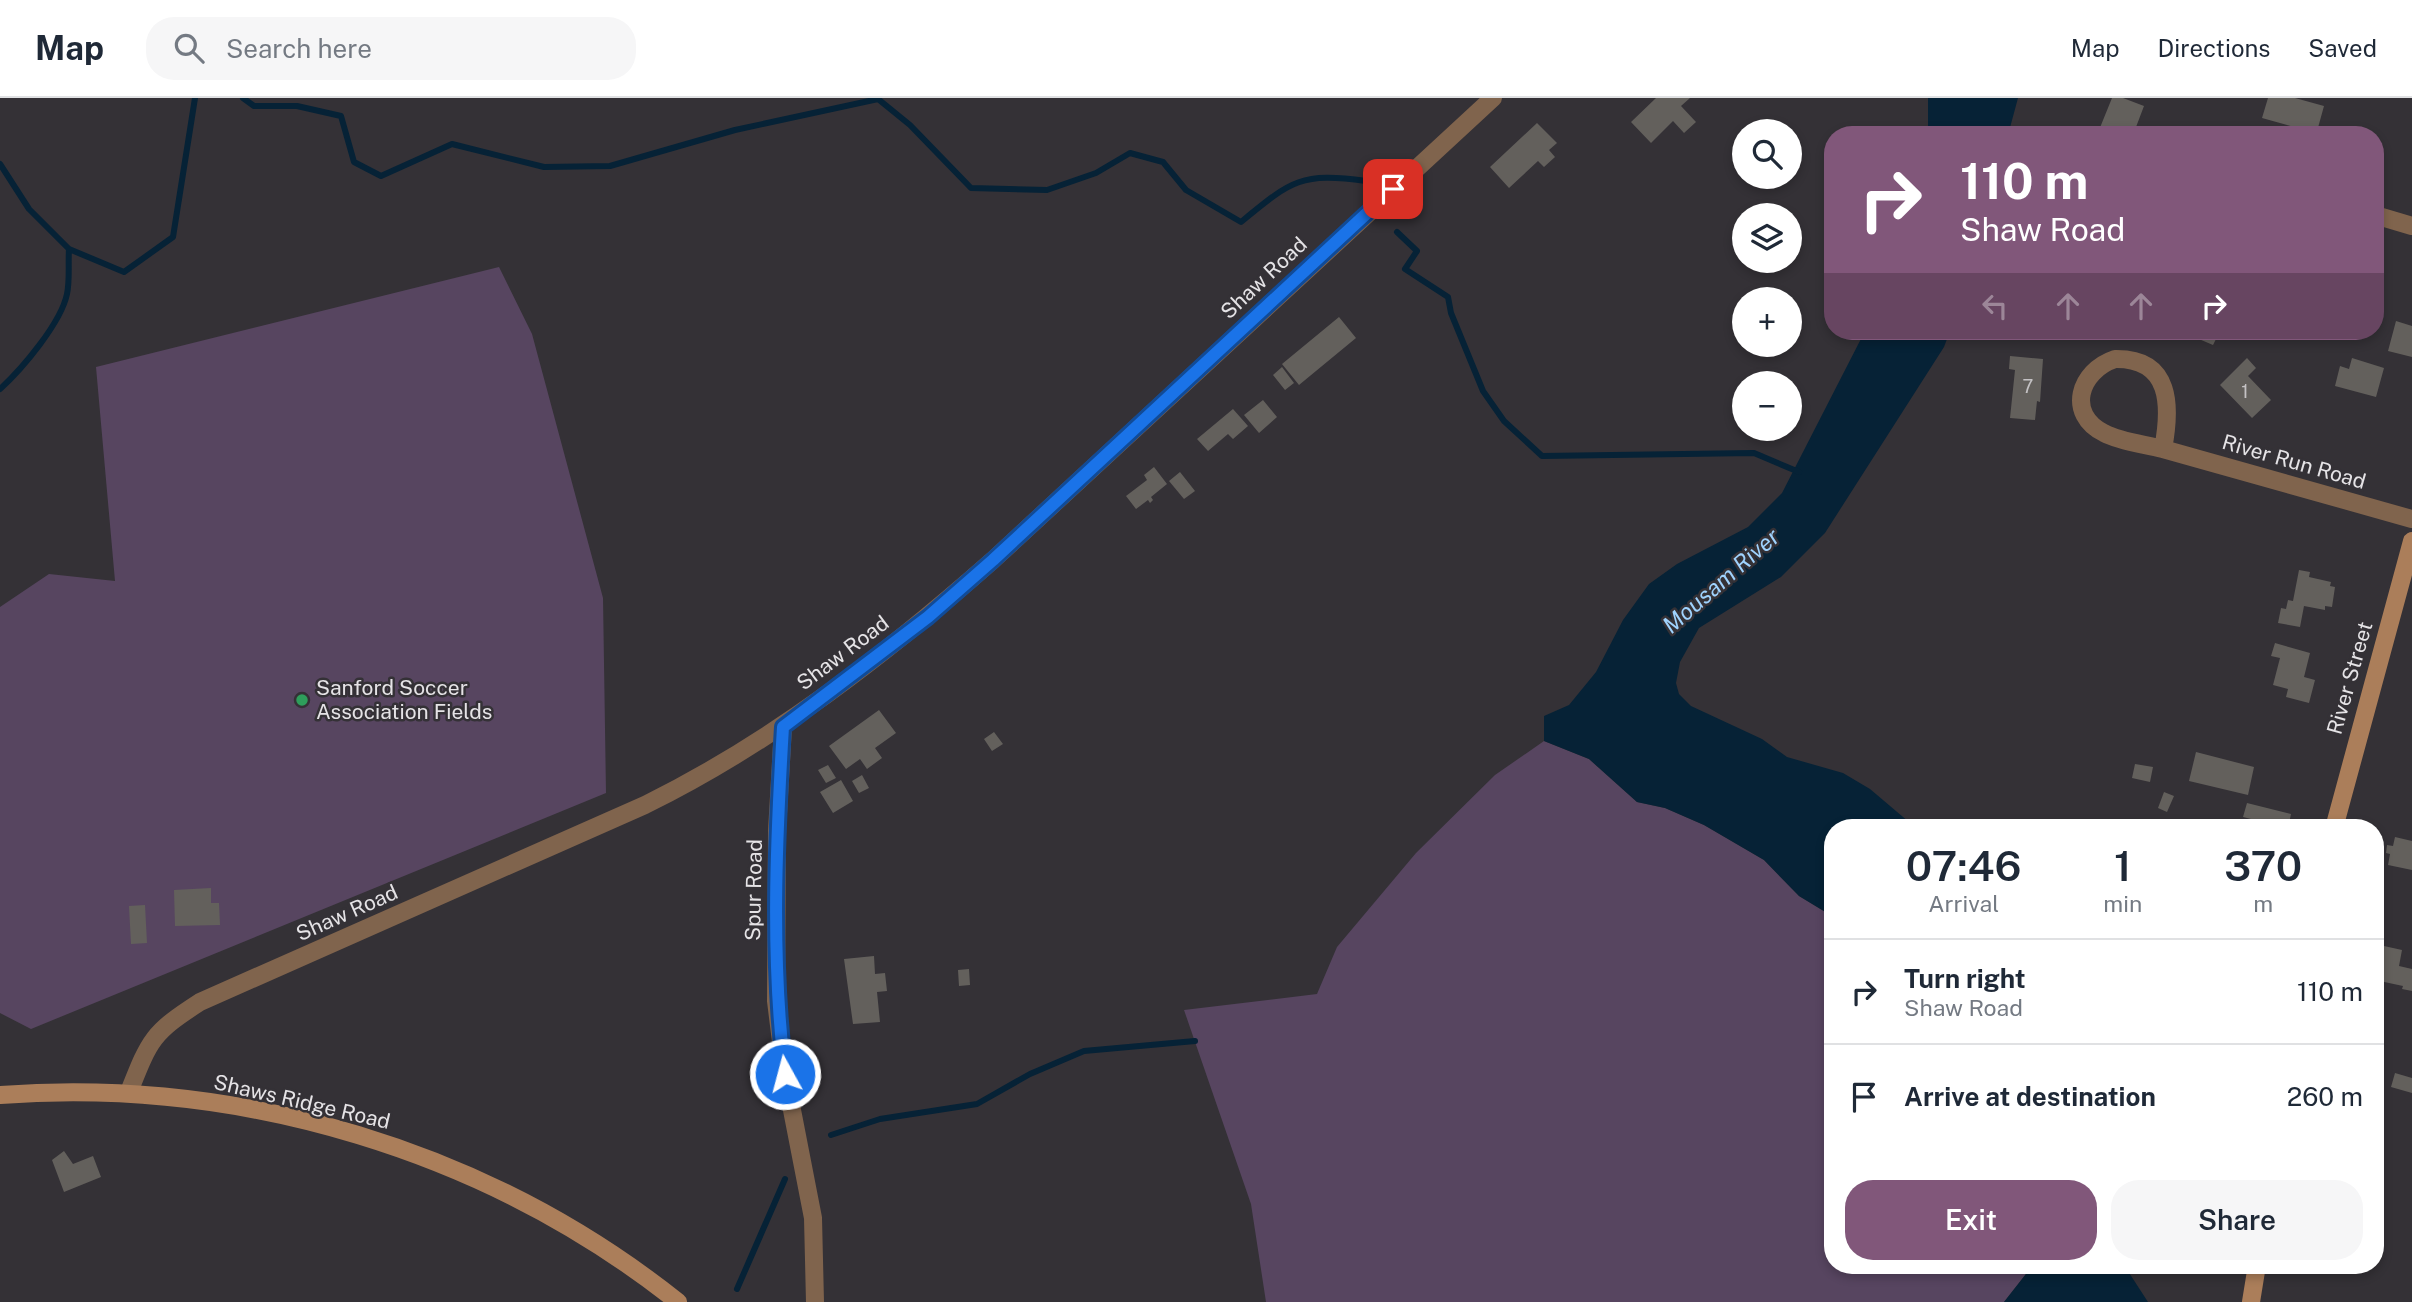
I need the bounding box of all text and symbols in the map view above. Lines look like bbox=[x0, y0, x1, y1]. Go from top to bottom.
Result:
search box bbox=[146, 17, 636, 80]
text: Map bbox=[35, 29, 104, 67]
icon: search bbox=[170, 29, 208, 67]
text: Search here bbox=[226, 33, 372, 64]
text: Map bbox=[2071, 34, 2120, 62]
text: Directions bbox=[2158, 34, 2270, 62]
text: Saved bbox=[2308, 34, 2377, 62]
map controls bbox=[1732, 119, 1802, 441]
button: search bbox=[1732, 119, 1802, 189]
text: 110 m bbox=[1960, 152, 2088, 210]
icon: right bbox=[1845, 154, 1936, 245]
pin bbox=[1363, 159, 1423, 219]
icon: arrive bbox=[1374, 170, 1412, 208]
button: layers bbox=[1732, 203, 1802, 273]
text: Shaw Road bbox=[1960, 211, 2125, 248]
street label: Shaw Road bbox=[1215, 231, 1312, 324]
button: + bbox=[1732, 287, 1802, 357]
icon: left bbox=[1976, 287, 2014, 325]
icon: ahead bbox=[2049, 287, 2087, 325]
icon: ahead bbox=[2122, 287, 2160, 325]
icon: right bbox=[2195, 287, 2233, 325]
button: − bbox=[1732, 371, 1802, 441]
house number: 7 bbox=[2023, 376, 2033, 397]
house number: 1 bbox=[2241, 381, 2249, 402]
street label: River Run Road bbox=[2219, 429, 2369, 494]
water label: Mousam River bbox=[1657, 522, 1785, 639]
street label: Shaw Road bbox=[792, 610, 894, 695]
street label: River Street bbox=[2321, 619, 2378, 737]
place label: Sanford Soccer Association Fields bbox=[316, 675, 492, 724]
marker: Sanford Soccer Association Fields bbox=[294, 692, 310, 708]
street label: Spur Road bbox=[740, 839, 767, 941]
text: 07:46 bbox=[1906, 841, 2022, 890]
text: 1 bbox=[2114, 841, 2132, 890]
text: 370 bbox=[2224, 841, 2302, 890]
street label: Shaw Road bbox=[292, 879, 401, 946]
text: Arrival bbox=[1928, 890, 1999, 917]
text: min bbox=[2103, 890, 2142, 917]
text: m bbox=[2253, 890, 2273, 917]
text: Turn right bbox=[1904, 963, 2026, 994]
icon: right bbox=[1845, 973, 1883, 1011]
text: 110 m bbox=[2297, 976, 2363, 1007]
text: Shaw Road bbox=[1904, 994, 2023, 1021]
position arrow bbox=[748, 1037, 822, 1111]
street label: Shaws Ridge Road bbox=[211, 1069, 393, 1134]
icon: arrive bbox=[1845, 1078, 1883, 1116]
text: Arrive at destination bbox=[1904, 1081, 2156, 1112]
text: 260 m bbox=[2287, 1081, 2363, 1112]
button: Exit bbox=[1845, 1180, 2097, 1260]
button: Share bbox=[2111, 1180, 2363, 1260]

